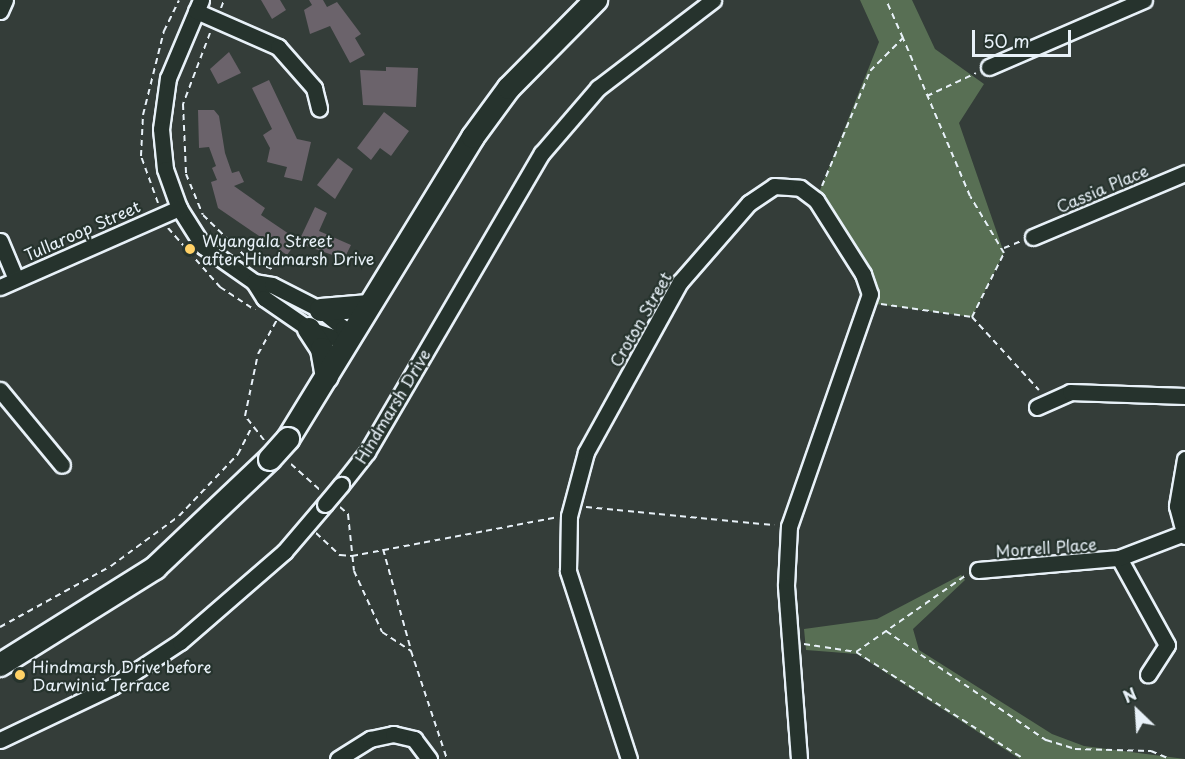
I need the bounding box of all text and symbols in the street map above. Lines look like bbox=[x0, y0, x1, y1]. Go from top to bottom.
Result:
scale bar bbox=[975, 18, 1074, 56]
text: 50 m bbox=[983, 27, 1030, 54]
street label: Cassia Place bbox=[1053, 160, 1151, 216]
street label: Tullaroop Street bbox=[21, 196, 143, 264]
place label: Wyangala Street after Hindmarsh Drive bbox=[202, 230, 376, 268]
marker: Wyangala Street after Hindmarsh Drive bbox=[183, 242, 197, 256]
street label: Croton Street bbox=[605, 268, 675, 370]
street label: Hindmarsh Drive bbox=[350, 345, 434, 467]
street label: Morrell Place bbox=[995, 534, 1097, 560]
place label: Hindmarsh Drive before Darwinia Terrace bbox=[32, 656, 214, 694]
marker: Hindmarsh Drive before Darwinia Terrace bbox=[13, 668, 27, 682]
north arrow bbox=[1107, 681, 1167, 741]
text: N bbox=[1119, 681, 1140, 708]

